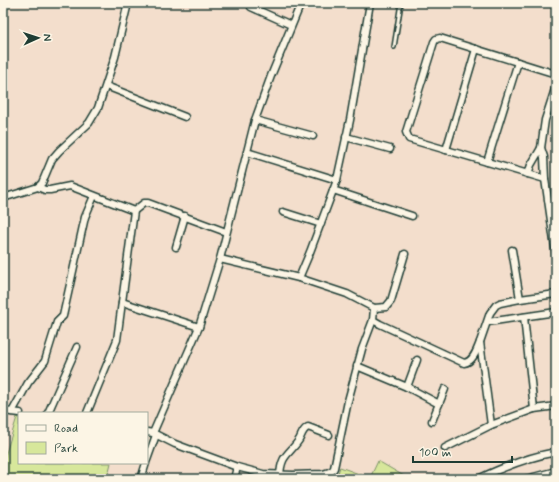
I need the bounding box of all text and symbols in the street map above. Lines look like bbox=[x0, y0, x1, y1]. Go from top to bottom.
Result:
north arrow bbox=[18, 18, 58, 58]
text: N bbox=[40, 34, 54, 42]
legend bbox=[18, 412, 148, 464]
text: Road bbox=[54, 421, 78, 437]
scale bar bbox=[413, 438, 512, 464]
text: Park bbox=[54, 441, 78, 457]
text: 100 m bbox=[419, 445, 451, 461]

